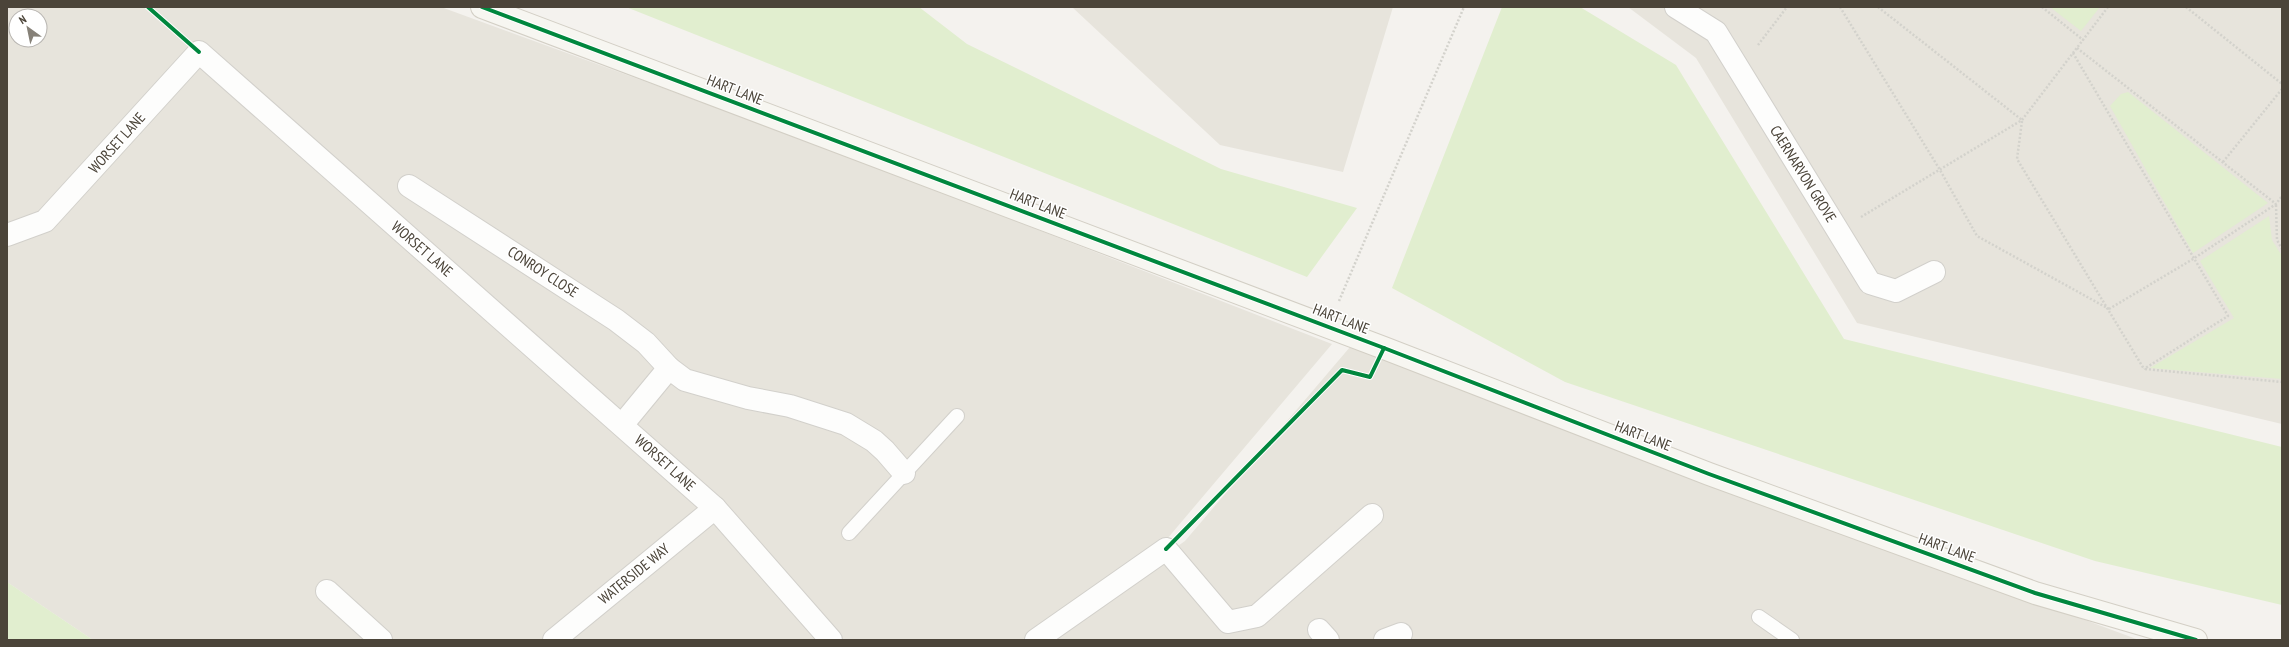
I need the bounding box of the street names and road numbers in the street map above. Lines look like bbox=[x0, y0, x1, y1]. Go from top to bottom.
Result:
street label: HART LANE bbox=[704, 70, 766, 109]
street label: WORSET LANE bbox=[84, 108, 149, 177]
street label: CAERNARVON GROVE bbox=[1766, 122, 1841, 226]
street label: HART LANE bbox=[1007, 184, 1069, 223]
street label: WORSET LANE bbox=[388, 217, 457, 281]
street label: CONROY CLOSE bbox=[504, 242, 582, 301]
street label: HART LANE bbox=[1310, 299, 1372, 338]
street label: HART LANE bbox=[1612, 416, 1674, 455]
street label: WORSET LANE bbox=[631, 430, 700, 495]
street label: HART LANE bbox=[1916, 529, 1978, 567]
street label: WATERSIDE WAY bbox=[594, 539, 673, 608]

